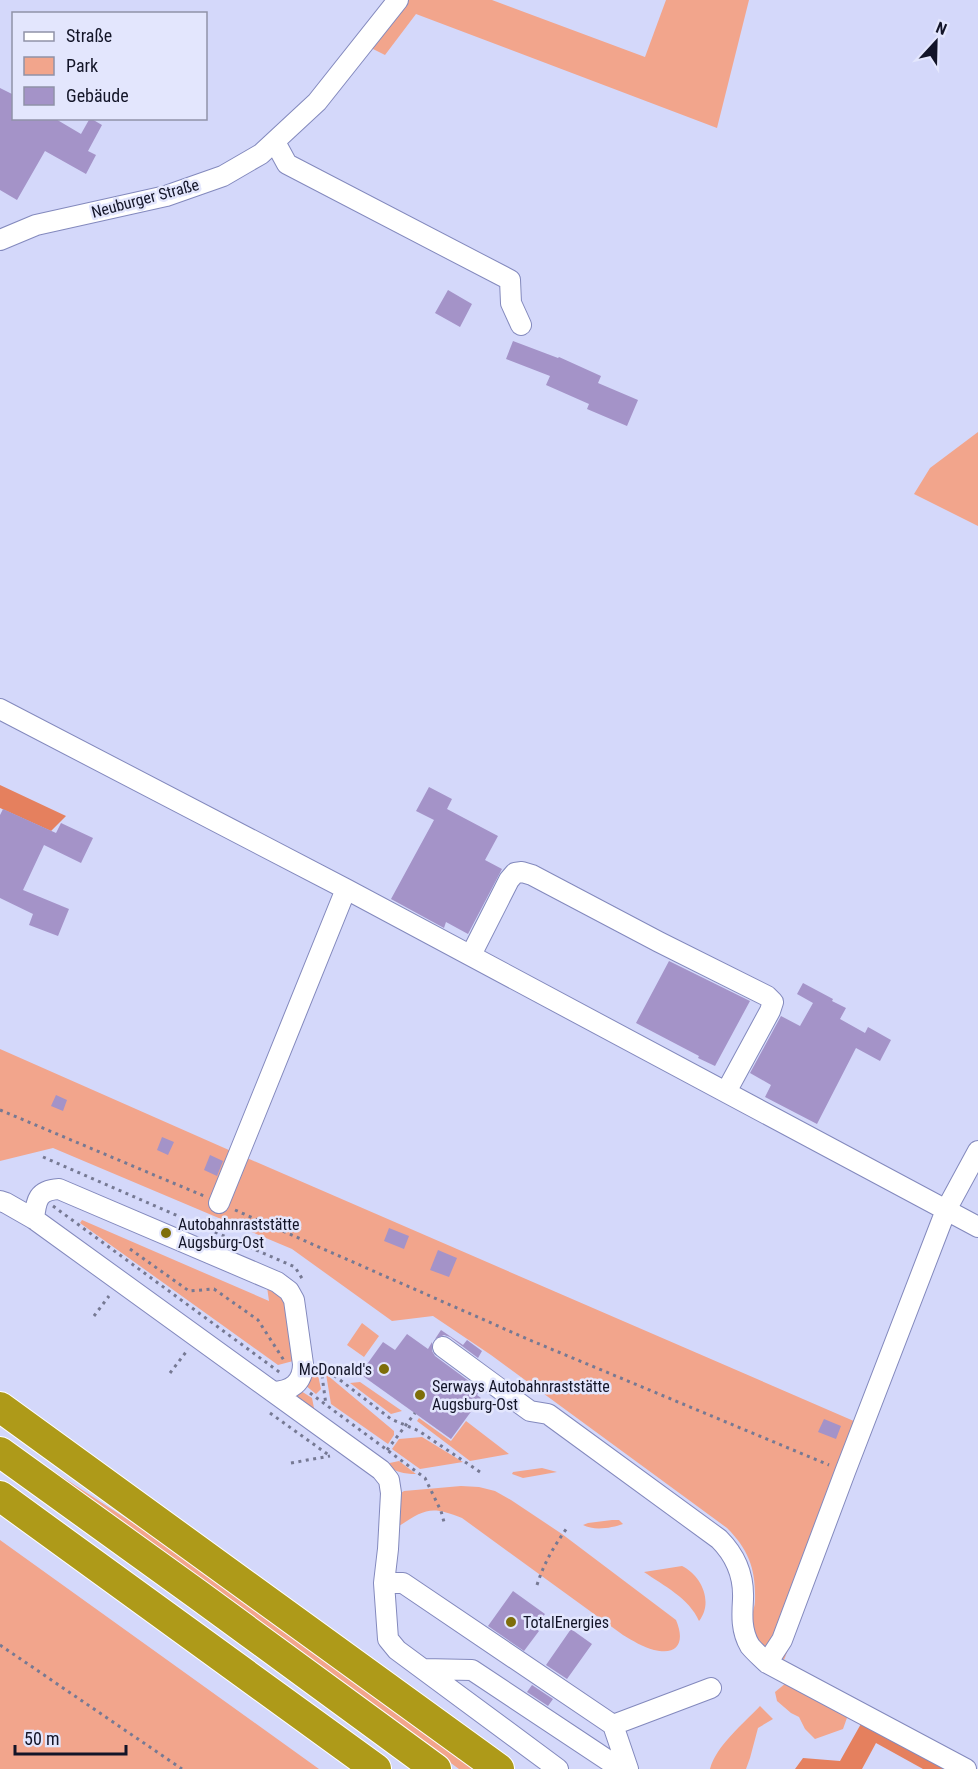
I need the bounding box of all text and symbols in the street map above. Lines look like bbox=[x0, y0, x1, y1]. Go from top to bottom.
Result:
legend bbox=[12, 12, 207, 120]
north arrow bbox=[906, 12, 966, 72]
text: N bbox=[933, 18, 950, 39]
text: Straße bbox=[66, 25, 112, 46]
text: Park bbox=[66, 55, 98, 76]
text: Gebäude bbox=[66, 85, 129, 106]
street label: Neuburger Straße bbox=[89, 175, 201, 222]
place label: Autobahnraststätte Augsburg-Ost bbox=[178, 1215, 299, 1252]
marker: Autobahnraststätte Augsburg-Ost bbox=[159, 1226, 173, 1240]
place label: McDonald's bbox=[299, 1360, 372, 1379]
marker: McDonald's bbox=[377, 1362, 391, 1376]
place label: Serways Autobahnraststätte Augsburg-Ost bbox=[432, 1377, 610, 1414]
marker: Serways Autobahnraststätte Augsburg-Ost bbox=[413, 1388, 427, 1402]
place label: TotalEnergies bbox=[523, 1613, 609, 1632]
marker: TotalEnergies bbox=[504, 1615, 518, 1629]
scale bar bbox=[15, 1718, 126, 1756]
text: 50 m bbox=[24, 1728, 59, 1749]

